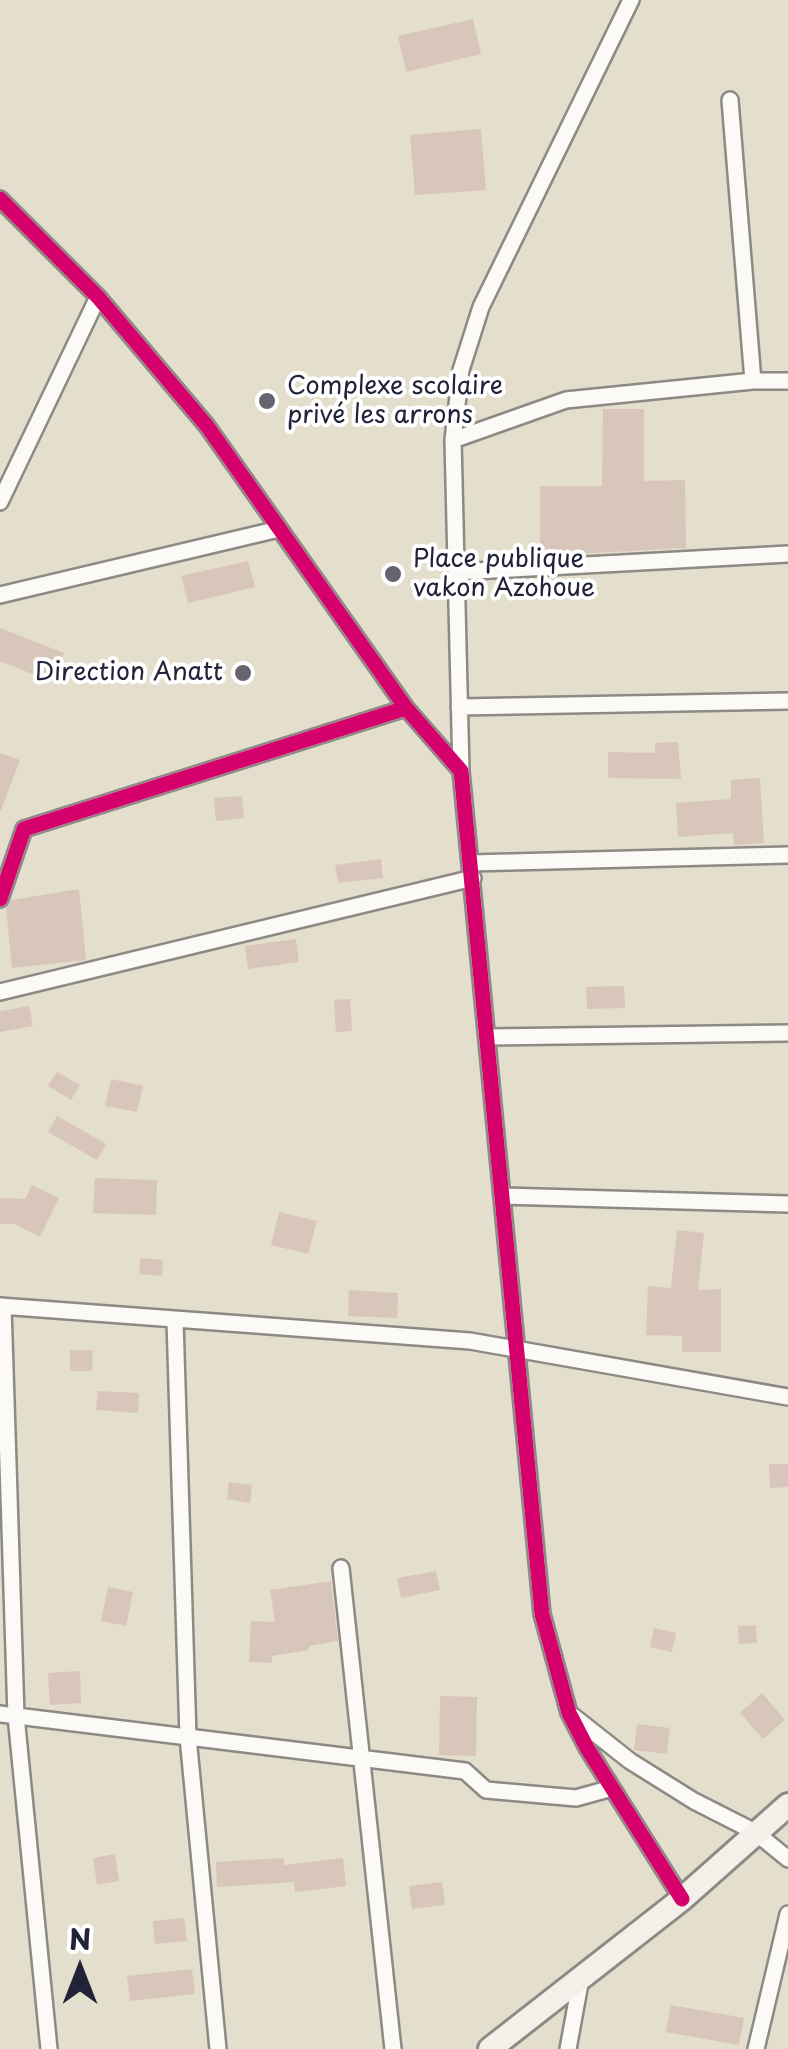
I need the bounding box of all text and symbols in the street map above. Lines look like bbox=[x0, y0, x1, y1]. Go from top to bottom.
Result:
place label: Complexe scolaire privé les arrons bbox=[287, 372, 503, 431]
marker: Complexe scolaire privé les arrons bbox=[256, 390, 278, 412]
place label: Place publique vakon Azohoue bbox=[413, 545, 595, 604]
marker: Place publique vakon Azohoue bbox=[382, 563, 404, 585]
place label: Direction Anatt bbox=[35, 658, 223, 688]
marker: Direction Anatt bbox=[232, 662, 254, 684]
text: N bbox=[69, 1917, 91, 1960]
north arrow bbox=[30, 1919, 130, 2019]

